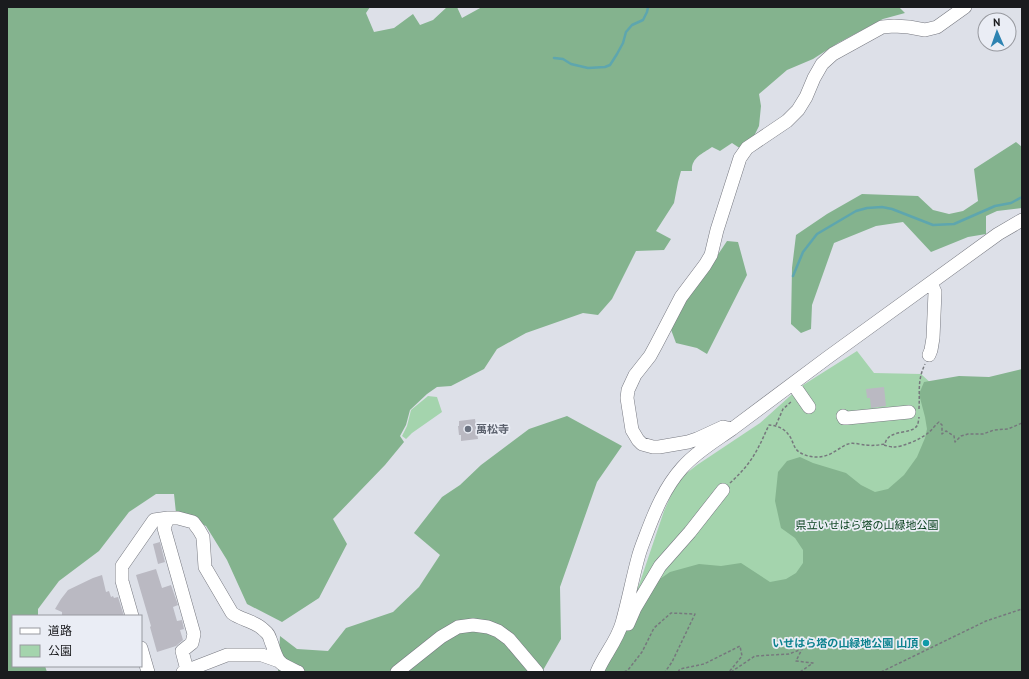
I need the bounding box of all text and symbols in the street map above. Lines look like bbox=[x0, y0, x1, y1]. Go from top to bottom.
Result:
north arrow bbox=[977, 12, 1017, 52]
text: N bbox=[993, 15, 1001, 29]
place label: 萬松寺 bbox=[476, 422, 509, 436]
marker: 萬松寺 bbox=[463, 424, 473, 434]
park label: 県立いせはら塔の山緑地公園 bbox=[796, 518, 939, 532]
legend bbox=[12, 615, 142, 667]
text: 道路 bbox=[48, 623, 72, 638]
place label: いせはら塔の山緑地公園 山頂 bbox=[772, 636, 919, 650]
marker: いせはら塔の山緑地公園 山頂 bbox=[921, 638, 931, 648]
text: 公園 bbox=[48, 643, 72, 658]

